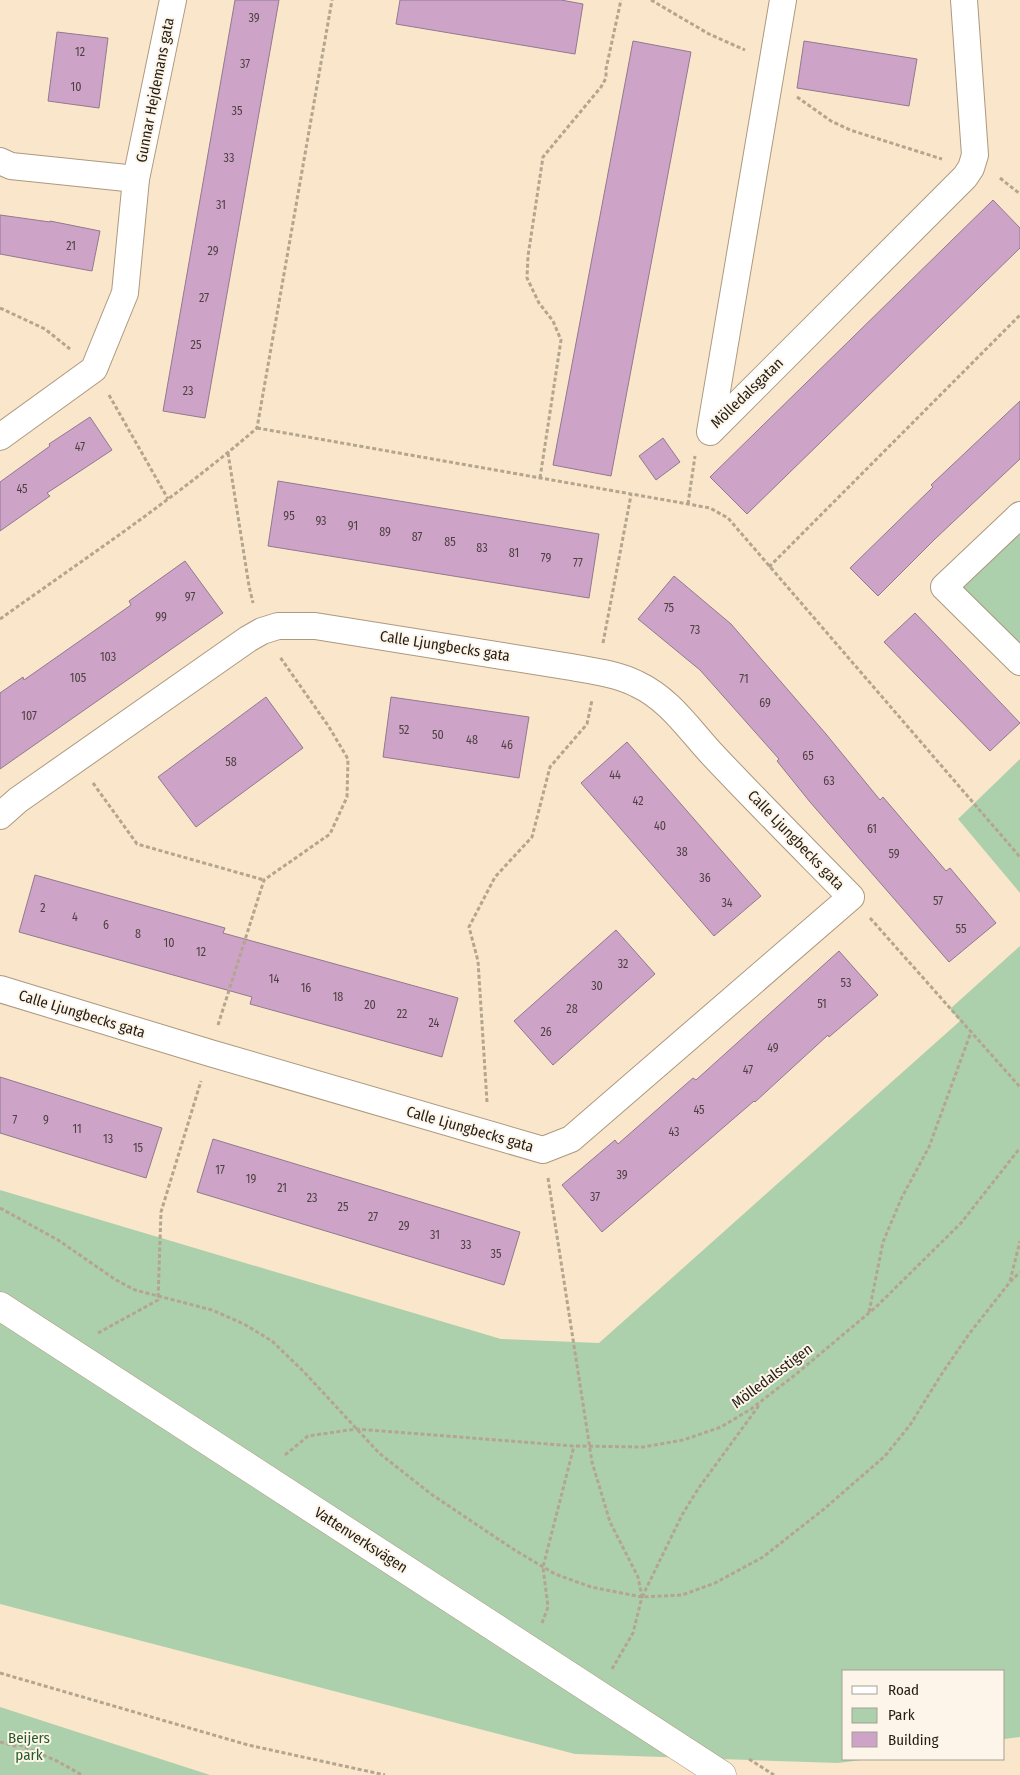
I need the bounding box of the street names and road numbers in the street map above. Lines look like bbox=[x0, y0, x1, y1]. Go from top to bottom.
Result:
street label: Gunnar Hejdemans gata bbox=[132, 16, 178, 164]
street label: Mölledalsgatan bbox=[707, 354, 787, 432]
street label: Calle Ljungbecks gata bbox=[379, 627, 511, 665]
street label: Calle Ljungbecks gata bbox=[744, 786, 848, 894]
street label: Calle Ljungbecks gata bbox=[17, 986, 147, 1042]
street label: Calle Ljungbecks gata bbox=[404, 1102, 536, 1156]
street label: Mölledalsstigen bbox=[728, 1340, 816, 1412]
street label: Vattenverksvägen bbox=[311, 1503, 411, 1577]

